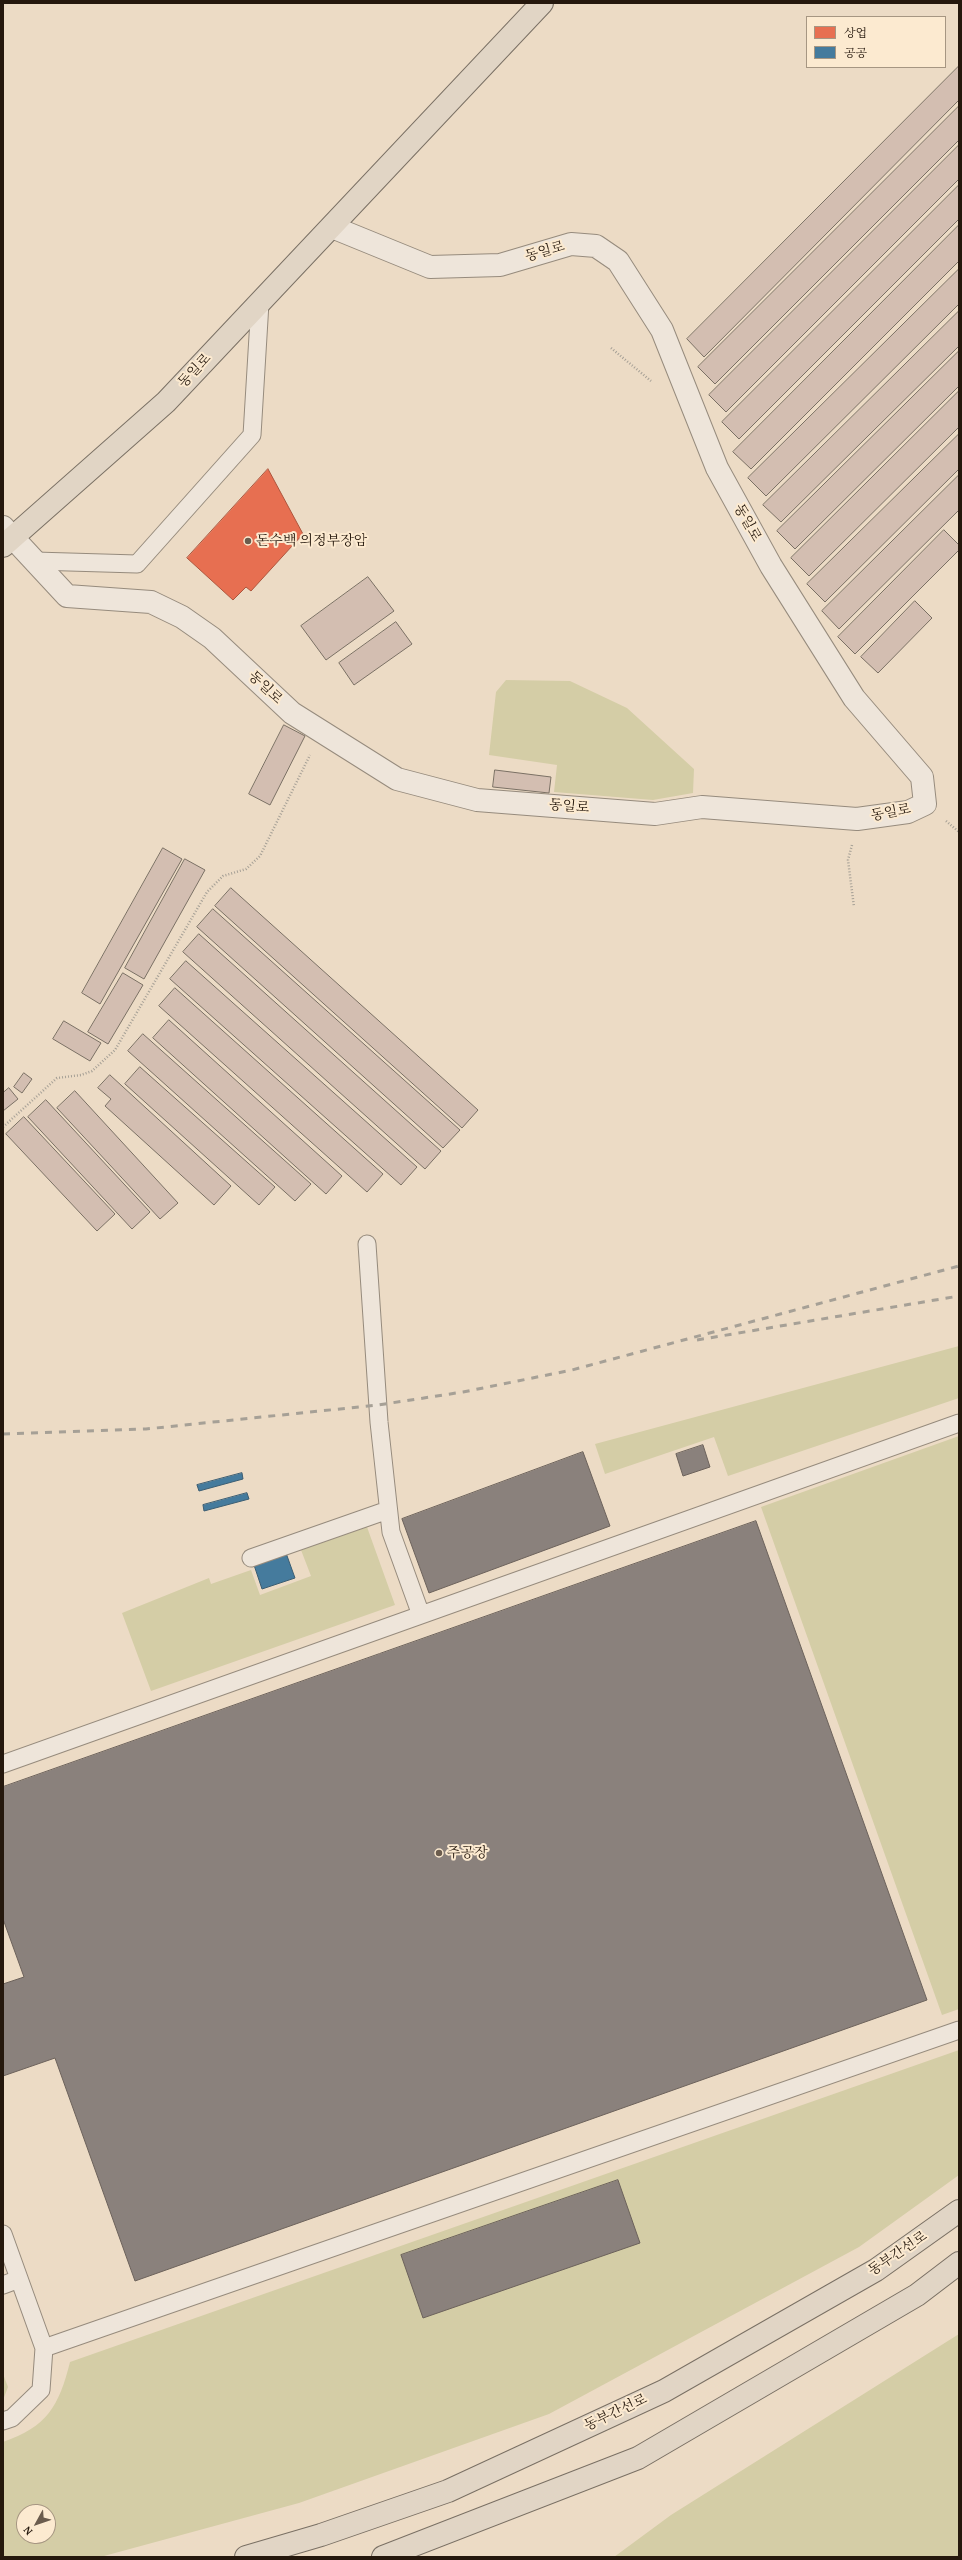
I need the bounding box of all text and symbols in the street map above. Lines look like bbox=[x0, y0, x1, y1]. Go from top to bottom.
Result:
legend bbox=[806, 16, 946, 68]
text: 상업 bbox=[844, 24, 867, 41]
text: 공공 bbox=[844, 44, 867, 61]
street label: 동일로 bbox=[523, 238, 567, 266]
street label: 동일로 bbox=[175, 350, 215, 392]
street label: 동일로 bbox=[730, 501, 764, 545]
place label: 돈수백 의정부장암 bbox=[256, 533, 367, 549]
marker: 돈수백 의정부장암 bbox=[243, 536, 253, 546]
street label: 동일로 bbox=[244, 668, 286, 708]
street label: 동일로 bbox=[548, 797, 590, 817]
street label: 동일로 bbox=[869, 801, 913, 825]
place label: 주공장 bbox=[447, 1845, 488, 1861]
marker: 주공장 bbox=[434, 1848, 444, 1858]
street label: 동부간선로 bbox=[865, 2228, 931, 2280]
street label: 동부간선로 bbox=[582, 2391, 650, 2435]
north arrow bbox=[16, 2504, 56, 2544]
text: N bbox=[19, 2523, 36, 2539]

